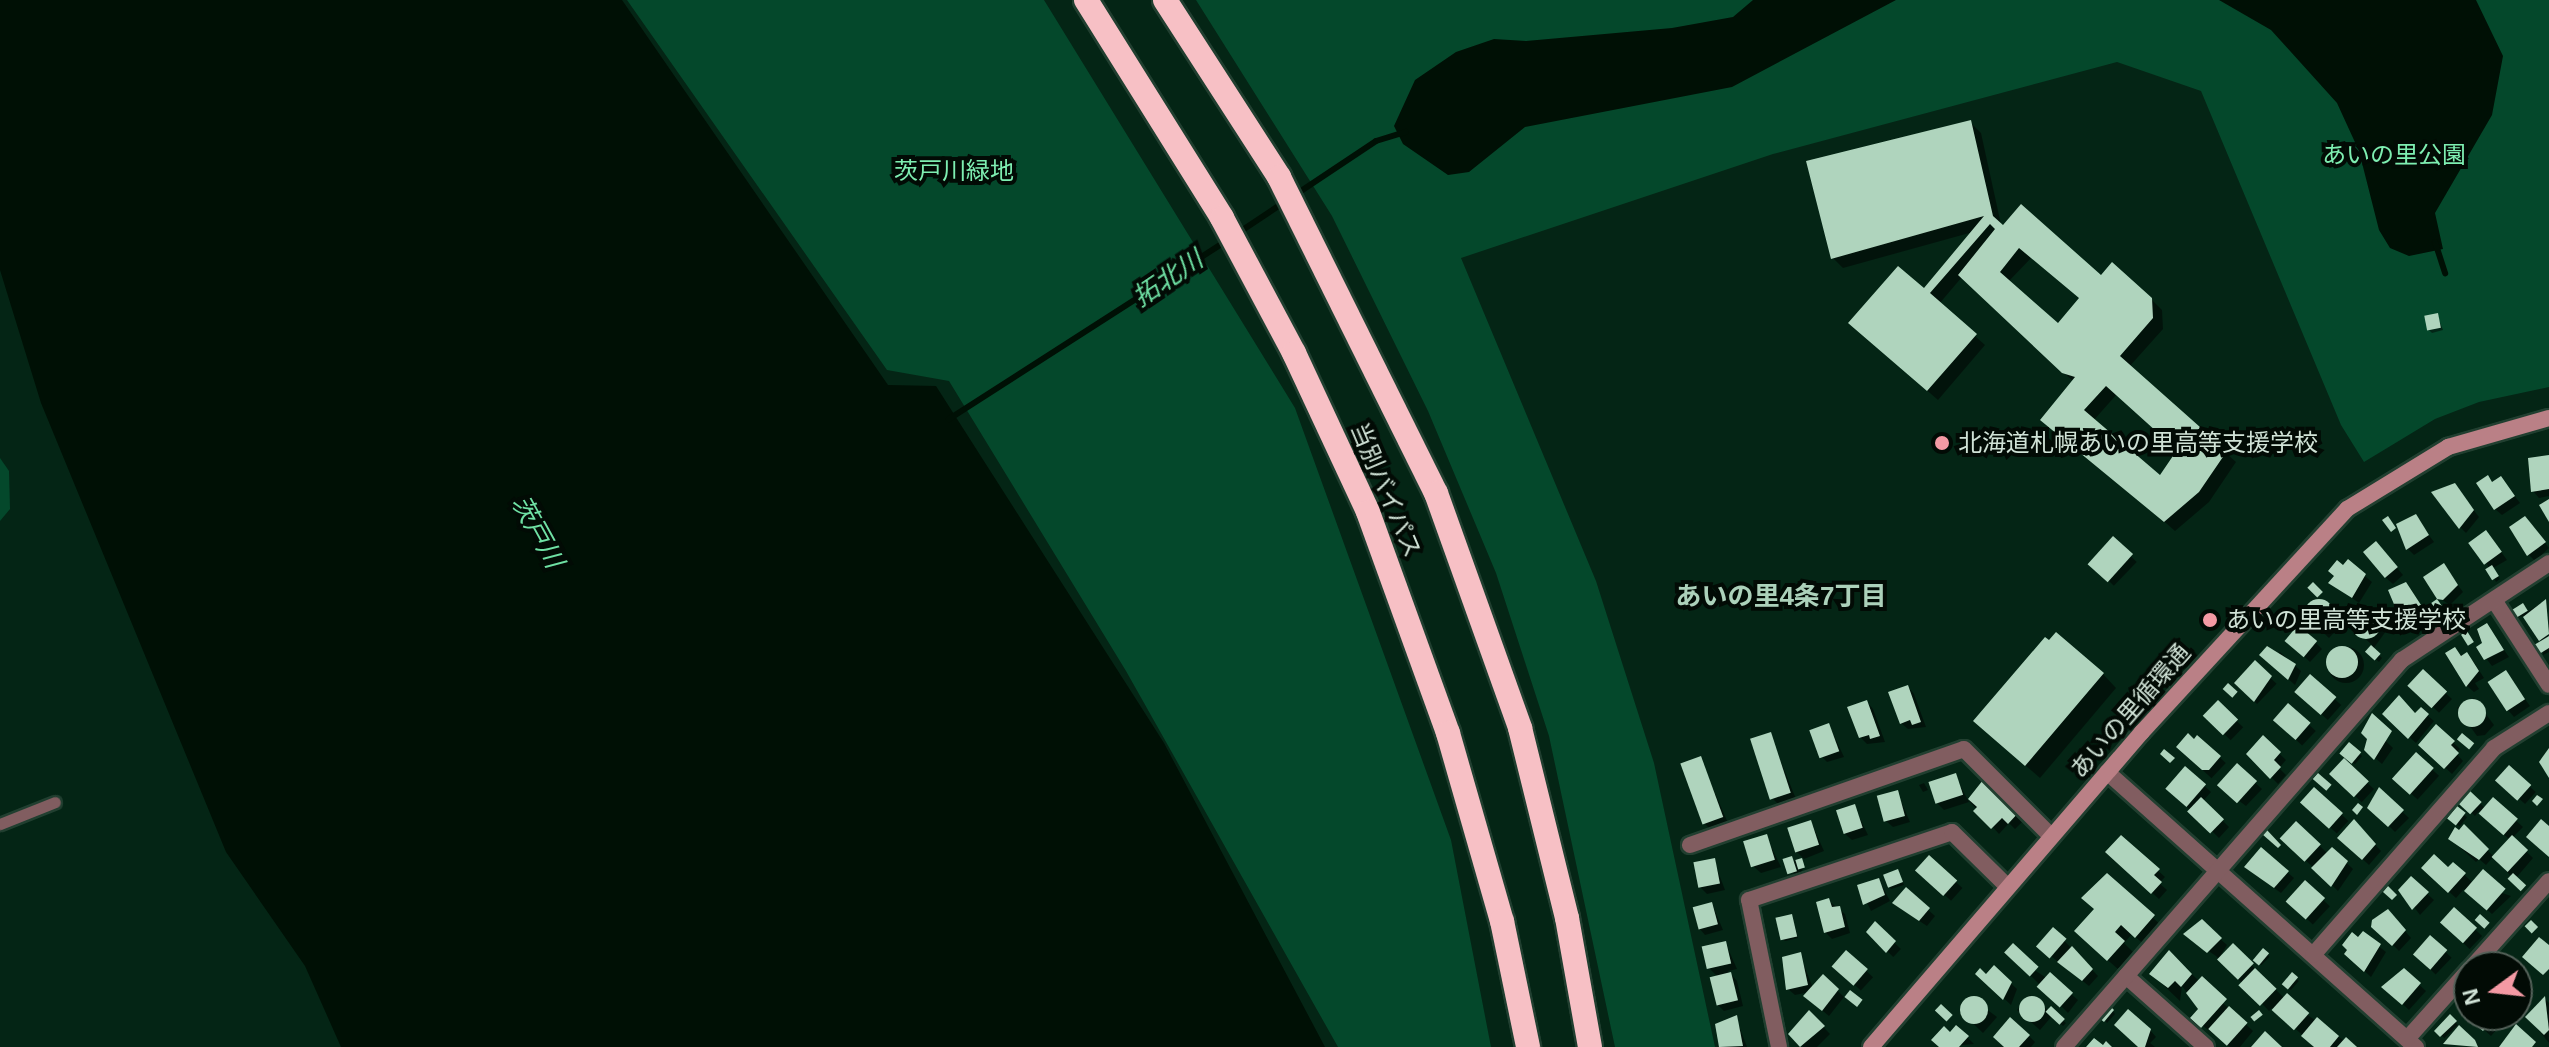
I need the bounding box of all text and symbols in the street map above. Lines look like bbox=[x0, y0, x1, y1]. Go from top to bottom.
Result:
park label: あいの里公園 bbox=[2322, 141, 2466, 169]
park label: 茨戸川緑地 bbox=[894, 157, 1014, 185]
water label: 拓北川 bbox=[1127, 244, 1209, 314]
street label: 当別バイパス bbox=[1345, 418, 1427, 562]
place label: 北海道札幌あいの里高等支援学校 bbox=[1958, 429, 2318, 457]
marker: 北海道札幌あいの里高等支援学校 bbox=[1933, 434, 1951, 452]
water label: 茨戸川 bbox=[504, 490, 570, 574]
district label: あいの里4条7丁目 bbox=[1676, 581, 1886, 613]
place label: あいの里高等支援学校 bbox=[2226, 606, 2466, 634]
marker: あいの里高等支援学校 bbox=[2201, 611, 2219, 629]
street label: あいの里循環通 bbox=[2064, 638, 2196, 784]
north arrow bbox=[2453, 951, 2533, 1031]
text: N bbox=[2457, 986, 2485, 1008]

